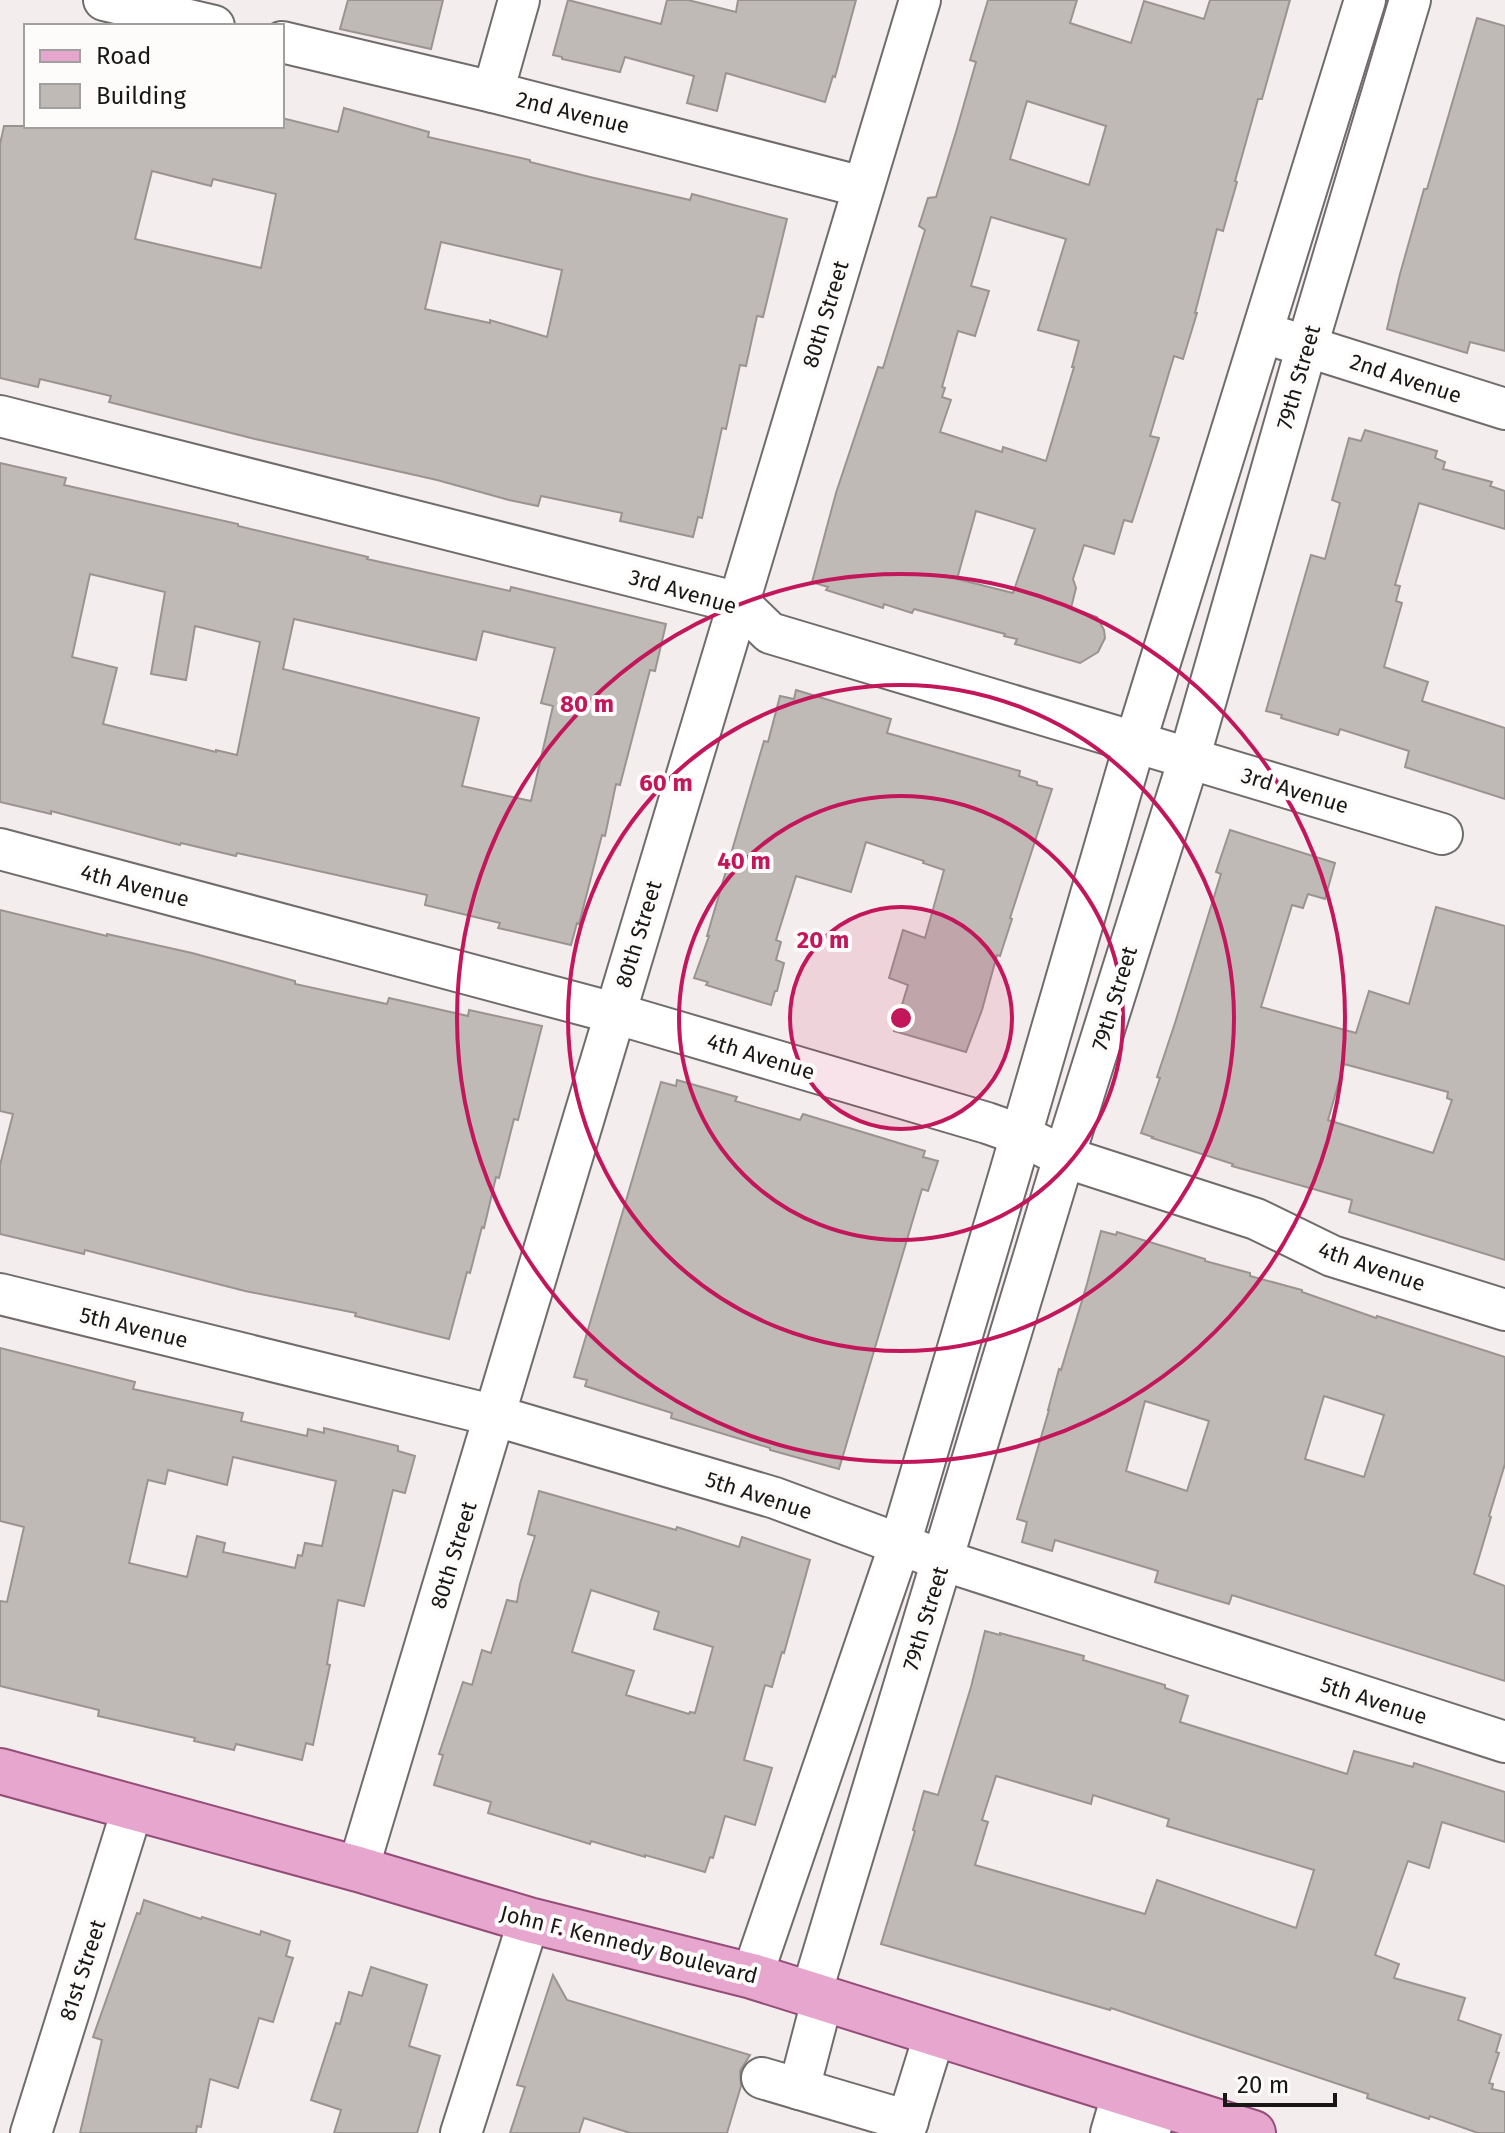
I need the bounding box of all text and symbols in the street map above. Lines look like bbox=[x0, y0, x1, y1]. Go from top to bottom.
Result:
legend bbox=[24, 24, 284, 128]
text: Road bbox=[96, 42, 151, 70]
text: Building bbox=[96, 82, 186, 110]
street label: 2nd Avenue bbox=[513, 85, 632, 140]
street label: 80th Street bbox=[796, 257, 855, 371]
street label: 79th Street bbox=[1271, 322, 1326, 432]
street label: 2nd Avenue bbox=[1347, 348, 1465, 409]
street label: 3rd Avenue bbox=[626, 563, 740, 620]
text: 80 m bbox=[560, 690, 614, 718]
street label: 3rd Avenue bbox=[1238, 761, 1352, 820]
text: 60 m bbox=[639, 769, 693, 797]
text: 40 m bbox=[717, 847, 771, 875]
street label: 4th Avenue bbox=[78, 858, 192, 913]
street label: 80th Street bbox=[609, 877, 668, 991]
text: 20 m bbox=[797, 926, 849, 954]
street label: 79th Street bbox=[1086, 943, 1143, 1053]
centre of rings bbox=[887, 1004, 915, 1032]
street label: 4th Avenue bbox=[704, 1027, 818, 1086]
street label: 4th Avenue bbox=[1315, 1236, 1429, 1297]
street label: 5th Avenue bbox=[77, 1301, 191, 1354]
street label: 5th Avenue bbox=[702, 1466, 816, 1525]
street label: 80th Street bbox=[424, 1498, 483, 1612]
street label: 79th Street bbox=[897, 1563, 954, 1673]
street label: 5th Avenue bbox=[1317, 1671, 1431, 1730]
street label: John F. Kennedy Boulevard bbox=[497, 1899, 760, 1990]
street label: 81st Street bbox=[53, 1916, 112, 2024]
scale bar bbox=[1225, 2057, 1335, 2107]
text: 20 m bbox=[1237, 2071, 1289, 2099]

